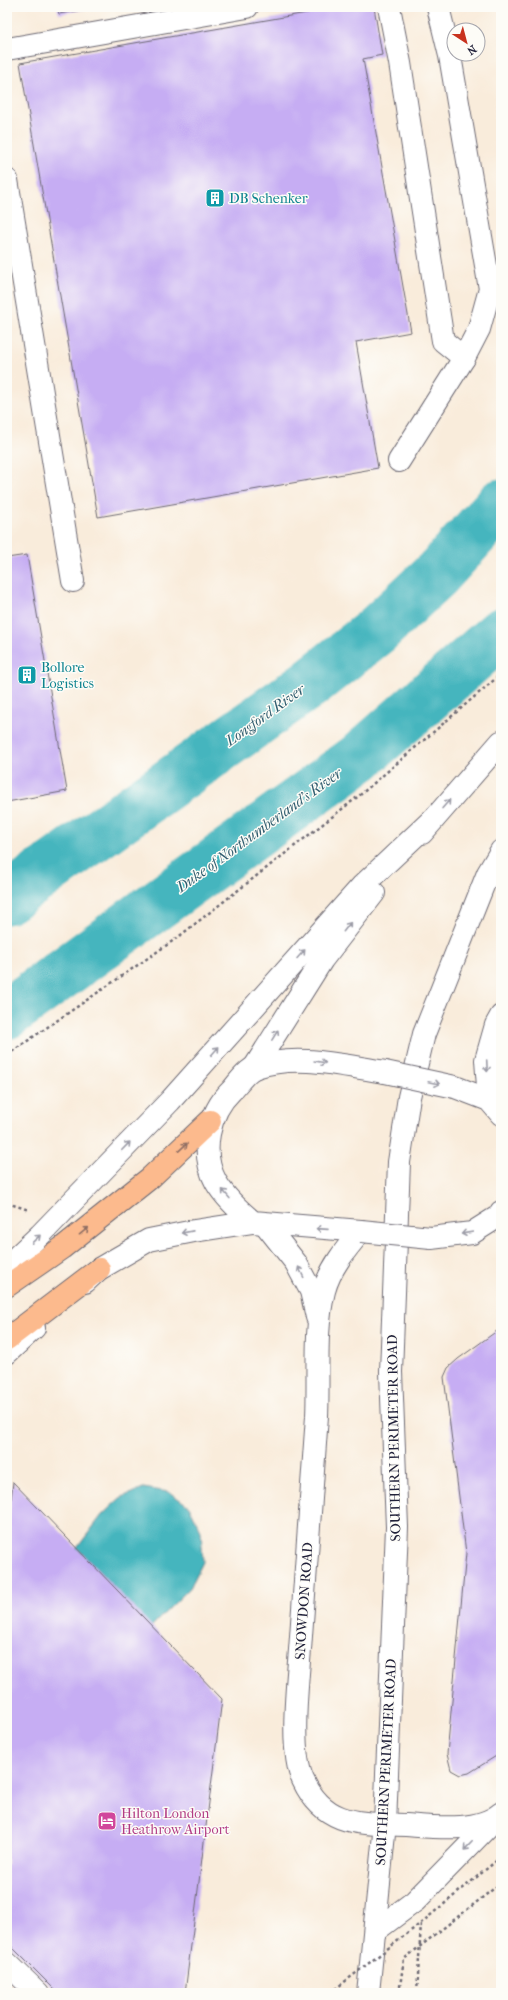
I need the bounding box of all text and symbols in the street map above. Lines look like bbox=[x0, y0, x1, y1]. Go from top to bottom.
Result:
north arrow bbox=[446, 22, 486, 62]
text: N bbox=[464, 42, 479, 58]
building icon: DB Schenker bbox=[204, 187, 226, 209]
place label: DB Schenker bbox=[229, 190, 308, 207]
place label: Bollore Logistics bbox=[41, 659, 94, 692]
building icon: Bollore Logistics bbox=[16, 664, 38, 686]
water label: Longford River bbox=[221, 679, 309, 750]
water label: Duke of Northumberland's River bbox=[172, 763, 346, 897]
one-way arrow bbox=[442, 799, 451, 809]
one-way arrow bbox=[343, 922, 352, 933]
one-way arrow bbox=[297, 949, 306, 959]
one-way arrow bbox=[271, 1029, 279, 1041]
one-way arrow bbox=[210, 1046, 219, 1056]
one-way arrow bbox=[313, 1058, 326, 1066]
one-way arrow bbox=[483, 1059, 490, 1072]
one-way arrow bbox=[427, 1079, 440, 1087]
one-way arrow bbox=[121, 1141, 131, 1151]
one-way arrow bbox=[178, 1142, 188, 1152]
one-way arrow bbox=[222, 1189, 231, 1200]
one-way arrow bbox=[316, 1225, 329, 1232]
one-way arrow bbox=[79, 1226, 89, 1235]
one-way arrow bbox=[181, 1229, 194, 1237]
one-way arrow bbox=[461, 1229, 474, 1237]
one-way arrow bbox=[31, 1235, 41, 1244]
one-way arrow bbox=[297, 1266, 304, 1278]
street label: SOUTHERN PERIMETER ROAD bbox=[384, 1334, 404, 1542]
street label: SNOWDON ROAD bbox=[291, 1541, 317, 1660]
street label: SOUTHERN PERIMETER ROAD bbox=[372, 1658, 400, 1866]
place label: Hilton London Heathrow Airport bbox=[121, 1805, 229, 1838]
hotel icon: Hilton London Heathrow Airport bbox=[96, 1810, 118, 1832]
one-way arrow bbox=[463, 1841, 472, 1851]

